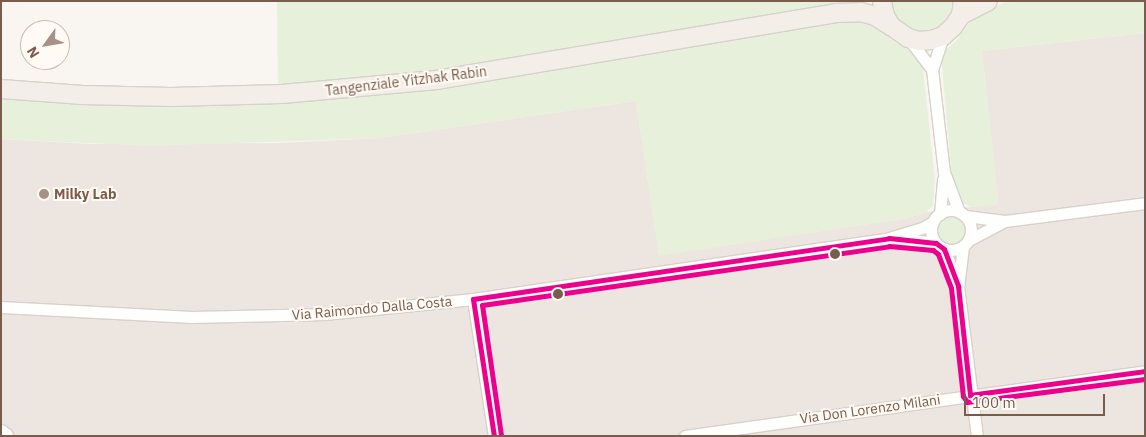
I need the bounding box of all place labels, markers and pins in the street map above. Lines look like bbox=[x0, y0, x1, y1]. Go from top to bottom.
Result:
place label: Milky Lab bbox=[54, 186, 116, 202]
marker: Milky Lab bbox=[38, 188, 50, 200]
unlabelled marker bbox=[830, 249, 840, 259]
unlabelled marker bbox=[553, 289, 563, 299]

